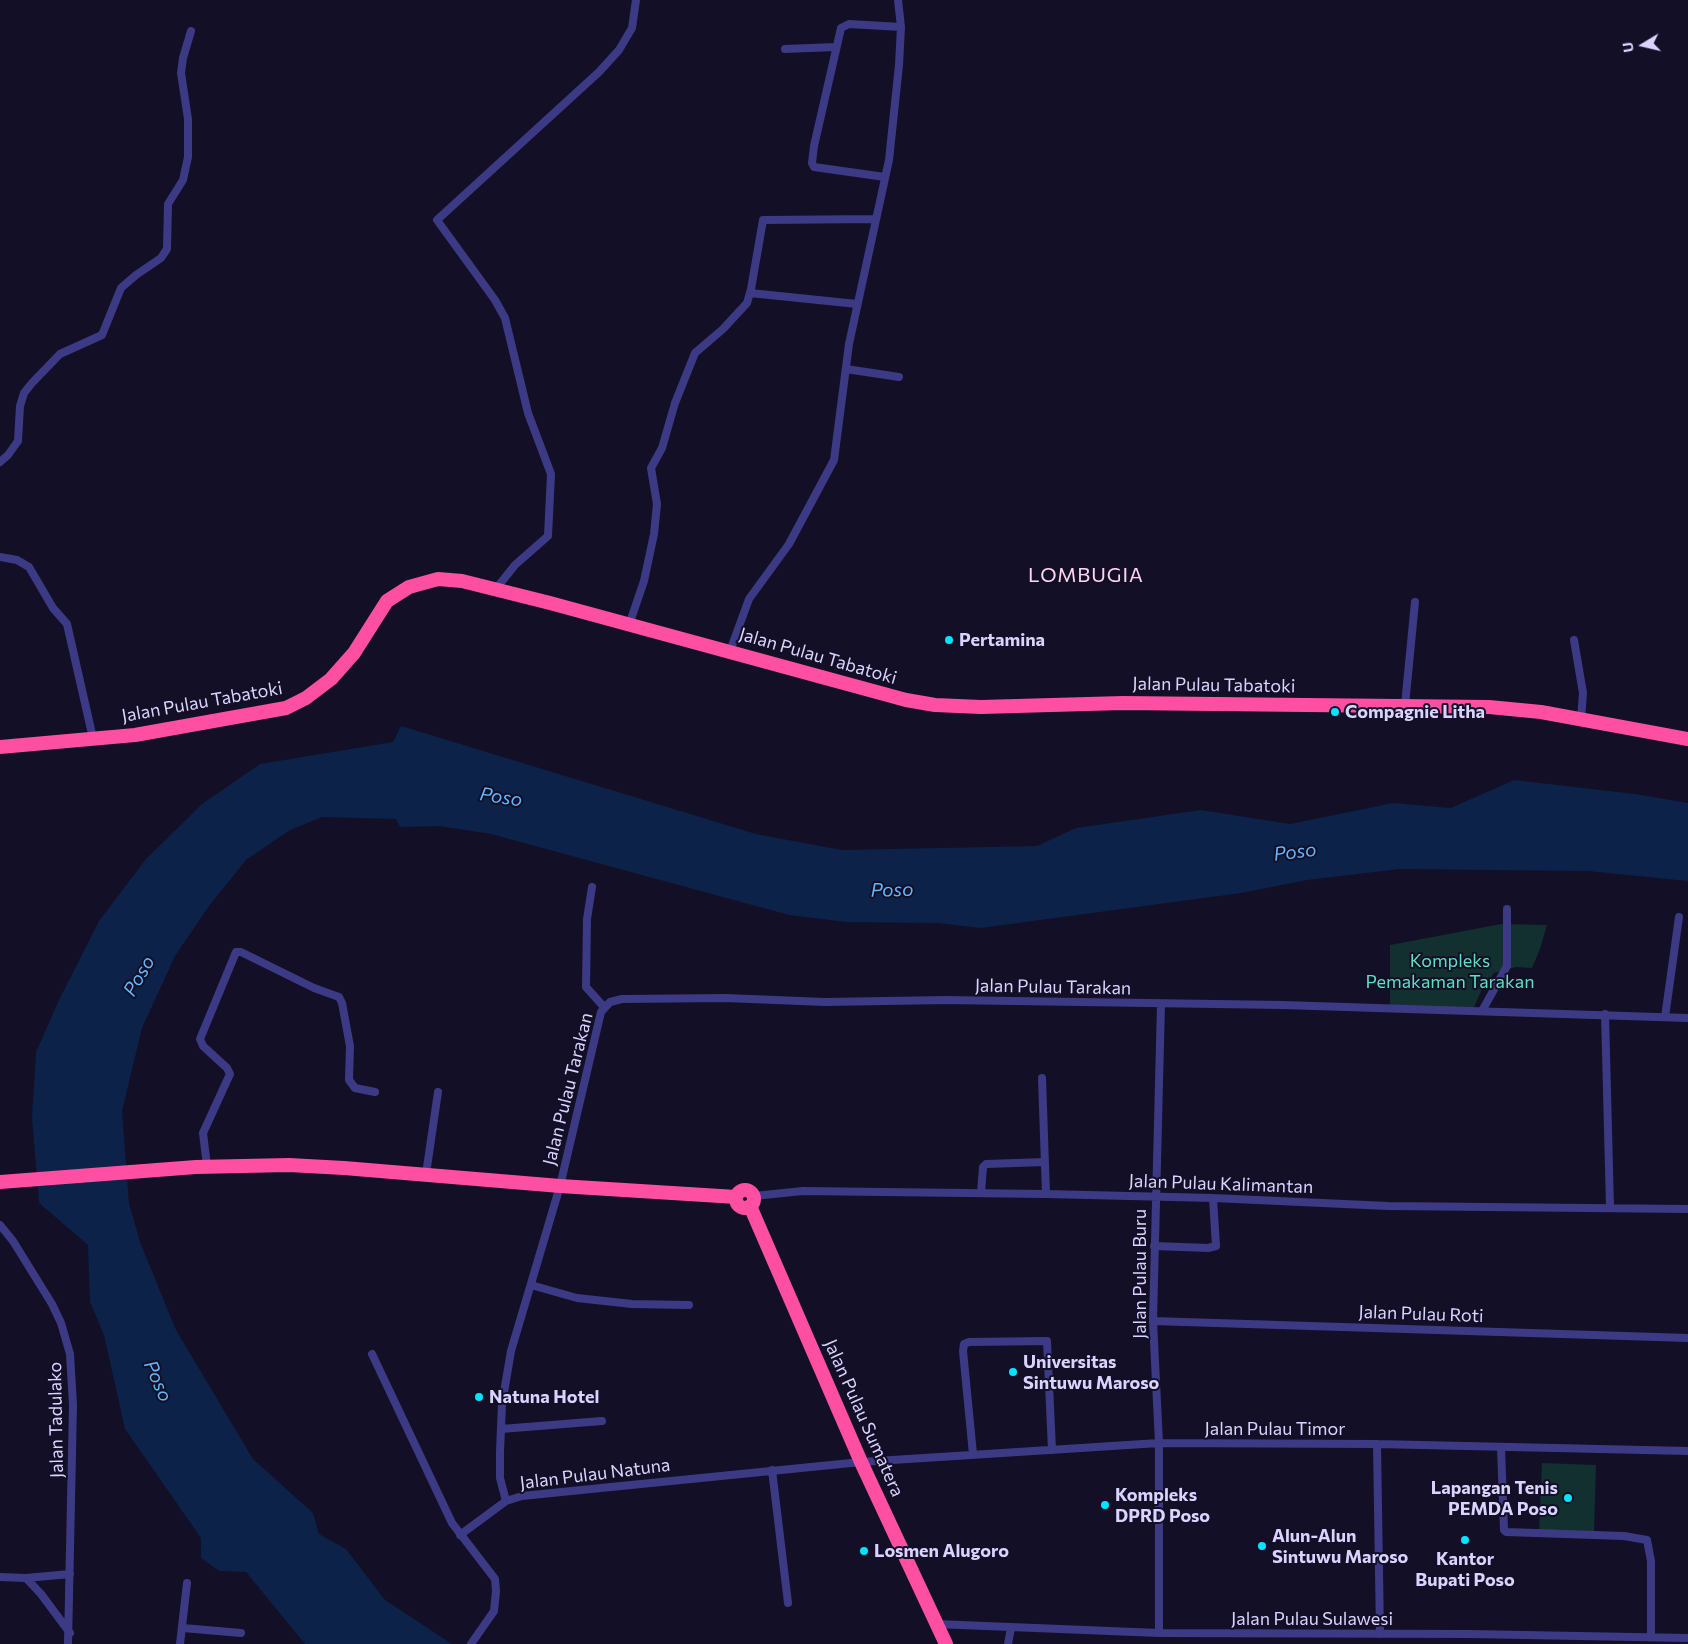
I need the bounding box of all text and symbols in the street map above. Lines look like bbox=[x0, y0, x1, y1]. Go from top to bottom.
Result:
north arrow bbox=[1618, 20, 1668, 70]
text: U bbox=[1618, 41, 1637, 54]
district label: LOMBUGIA bbox=[1027, 563, 1145, 587]
street label: Jalan Pulau Tabatoki bbox=[737, 623, 899, 689]
place label: Pertamina bbox=[959, 629, 1045, 651]
marker: Pertamina bbox=[943, 634, 955, 646]
street label: Jalan Pulau Tabatoki bbox=[1132, 673, 1296, 697]
street label: Jalan Pulau Tabatoki bbox=[120, 677, 284, 727]
place label: Compagnie Litha bbox=[1345, 701, 1485, 723]
marker: Compagnie Litha bbox=[1329, 706, 1341, 718]
water label: Poso bbox=[478, 782, 524, 812]
water label: Poso bbox=[1272, 838, 1318, 866]
water label: Poso bbox=[870, 878, 914, 902]
park label: Kompleks Pemakaman Tarakan bbox=[1366, 950, 1534, 992]
water label: Poso bbox=[118, 952, 160, 1000]
street label: Jalan Pulau Tarakan bbox=[975, 975, 1131, 999]
street label: Jalan Pulau Tarakan bbox=[539, 1010, 597, 1168]
street label: Jalan Pulau Kalimantan bbox=[1128, 1170, 1314, 1198]
street label: Jalan Pulau Buru bbox=[1129, 1209, 1151, 1339]
street label: Jalan Pulau Roti bbox=[1358, 1301, 1484, 1327]
street label: Jalan Pulau Sumatera bbox=[820, 1336, 908, 1500]
place label: Universitas Sintuwu Maroso bbox=[1023, 1351, 1159, 1394]
water label: Poso bbox=[139, 1357, 177, 1405]
street label: Jalan Tadulako bbox=[44, 1362, 68, 1478]
marker: Universitas Sintuwu Maroso bbox=[1007, 1366, 1019, 1378]
place label: Natuna Hotel bbox=[489, 1386, 599, 1408]
marker: Natuna Hotel bbox=[473, 1391, 485, 1403]
street label: Jalan Pulau Timor bbox=[1204, 1418, 1346, 1440]
street label: Jalan Pulau Natuna bbox=[519, 1454, 671, 1494]
place label: Lapangan Tenis PEMDA Poso bbox=[1431, 1477, 1558, 1520]
place label: Kompleks DPRD Poso bbox=[1115, 1484, 1210, 1526]
marker: Lapangan Tenis PEMDA Poso bbox=[1562, 1492, 1574, 1504]
marker: Kompleks DPRD Poso bbox=[1099, 1499, 1111, 1511]
place label: Alun-Alun Sintuwu Maroso bbox=[1272, 1525, 1408, 1568]
marker: Kantor Bupati Poso bbox=[1459, 1534, 1471, 1546]
place label: Losmen Alugoro bbox=[874, 1540, 1009, 1562]
marker: Alun-Alun Sintuwu Maroso bbox=[1256, 1540, 1268, 1552]
marker: Losmen Alugoro bbox=[858, 1545, 870, 1557]
place label: Kantor Bupati Poso bbox=[1415, 1548, 1515, 1590]
street label: Jalan Pulau Sulawesi bbox=[1231, 1608, 1393, 1630]

